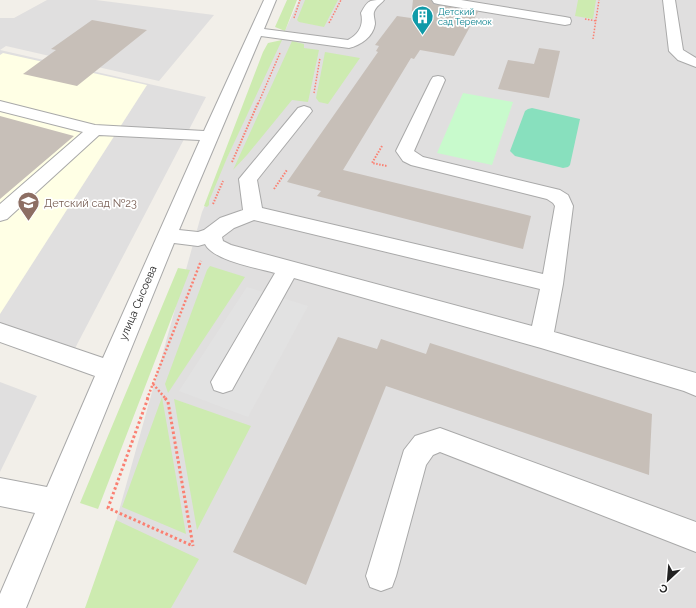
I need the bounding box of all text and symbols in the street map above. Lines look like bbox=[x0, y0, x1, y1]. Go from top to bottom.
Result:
building icon: Детский сад Теремок bbox=[410, 4, 436, 37]
place label: Детский сад Теремок bbox=[438, 7, 492, 27]
school or university icon: Детский сад №23 bbox=[16, 190, 42, 223]
place label: Детский сад №23 bbox=[44, 197, 137, 210]
street label: улица Сысоева bbox=[116, 264, 160, 342]
north arrow bbox=[648, 560, 688, 600]
text: С bbox=[657, 581, 670, 596]

